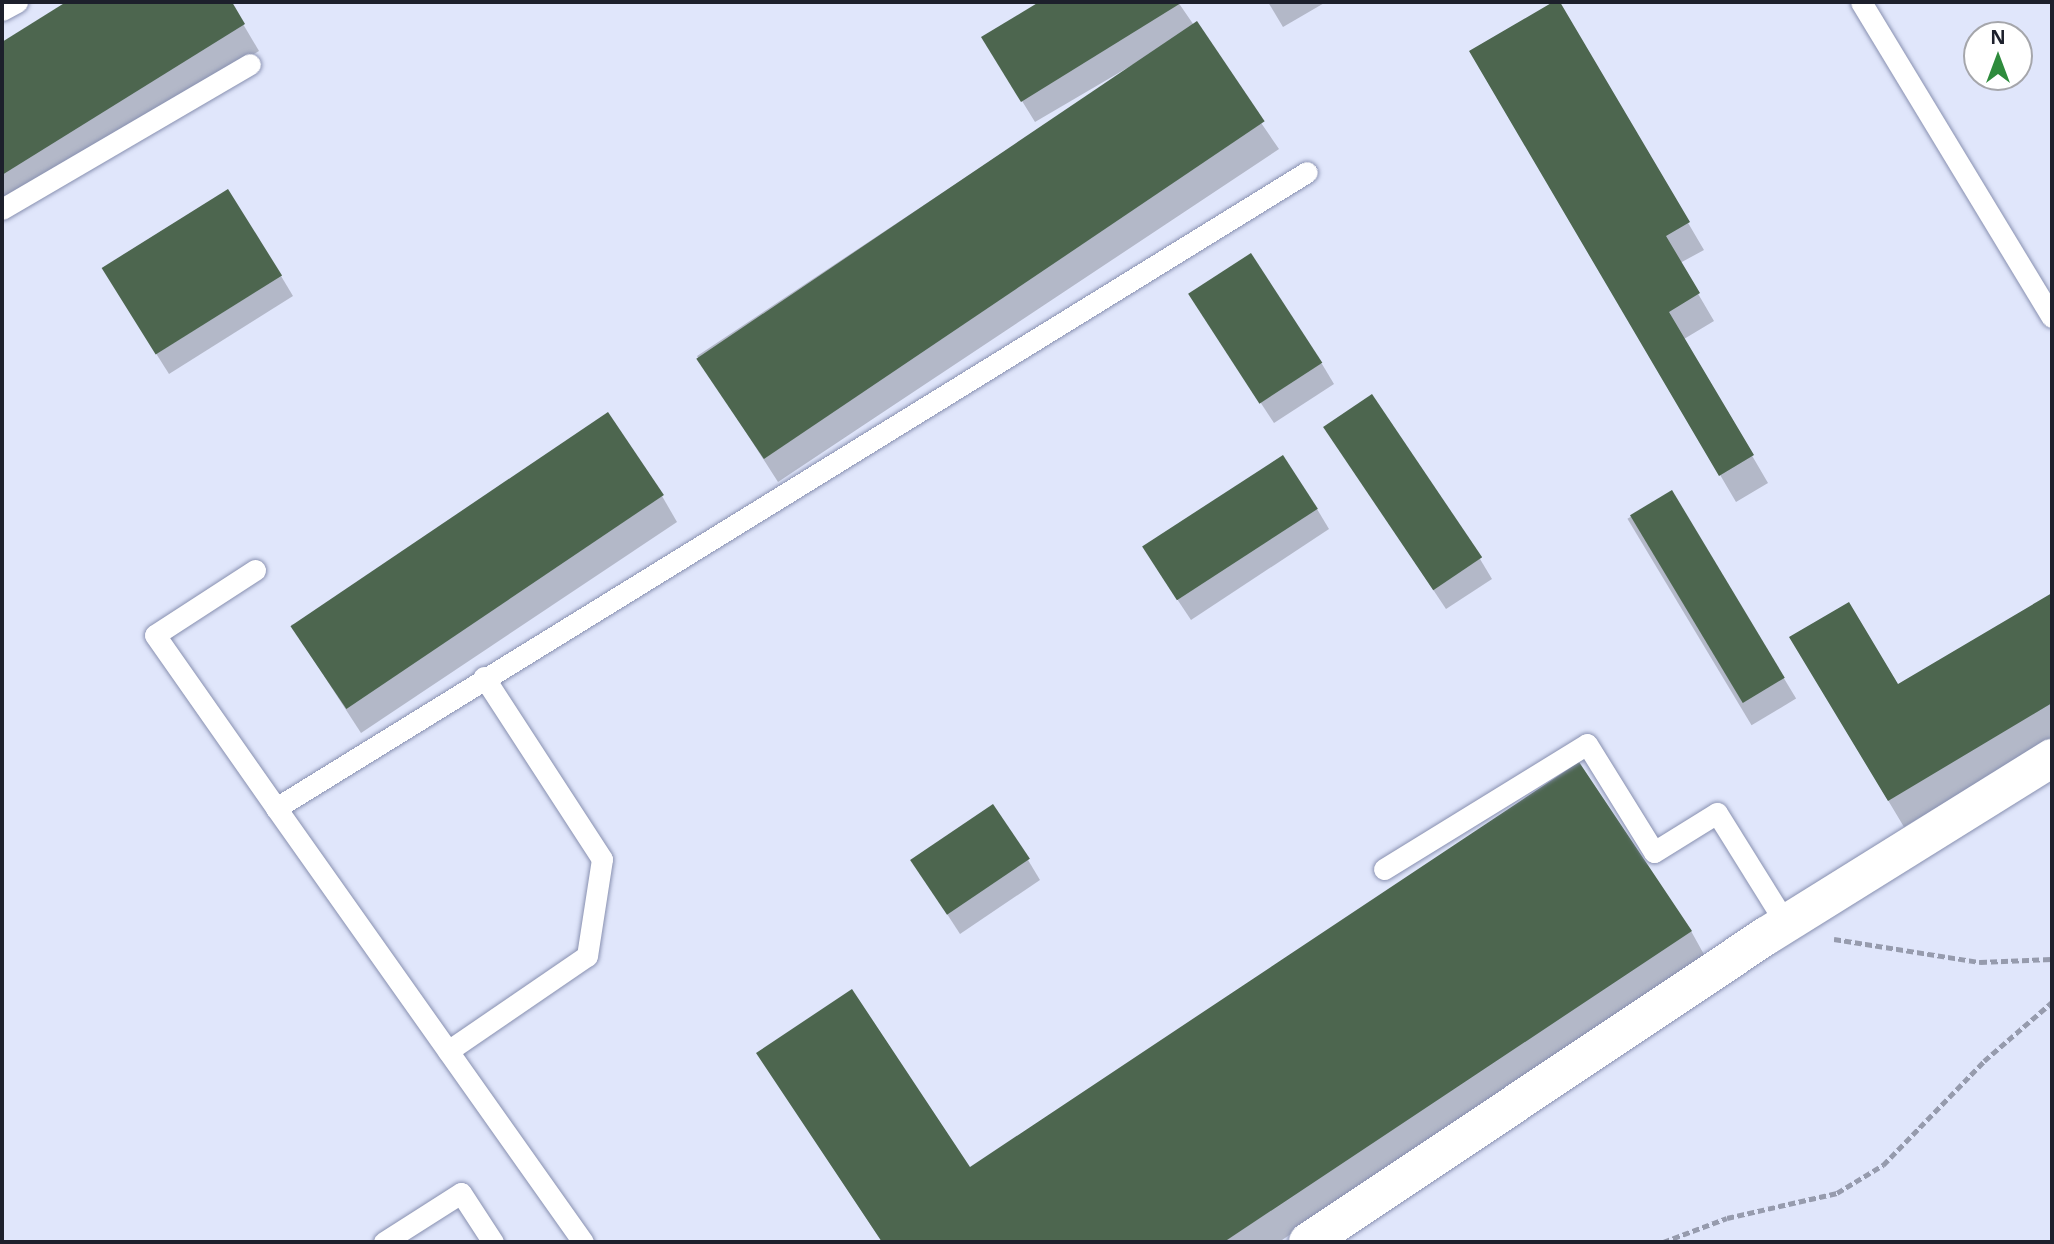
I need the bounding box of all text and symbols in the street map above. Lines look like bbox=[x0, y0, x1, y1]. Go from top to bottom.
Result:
north arrow bbox=[1963, 21, 2033, 91]
text: N bbox=[1990, 24, 2006, 50]

